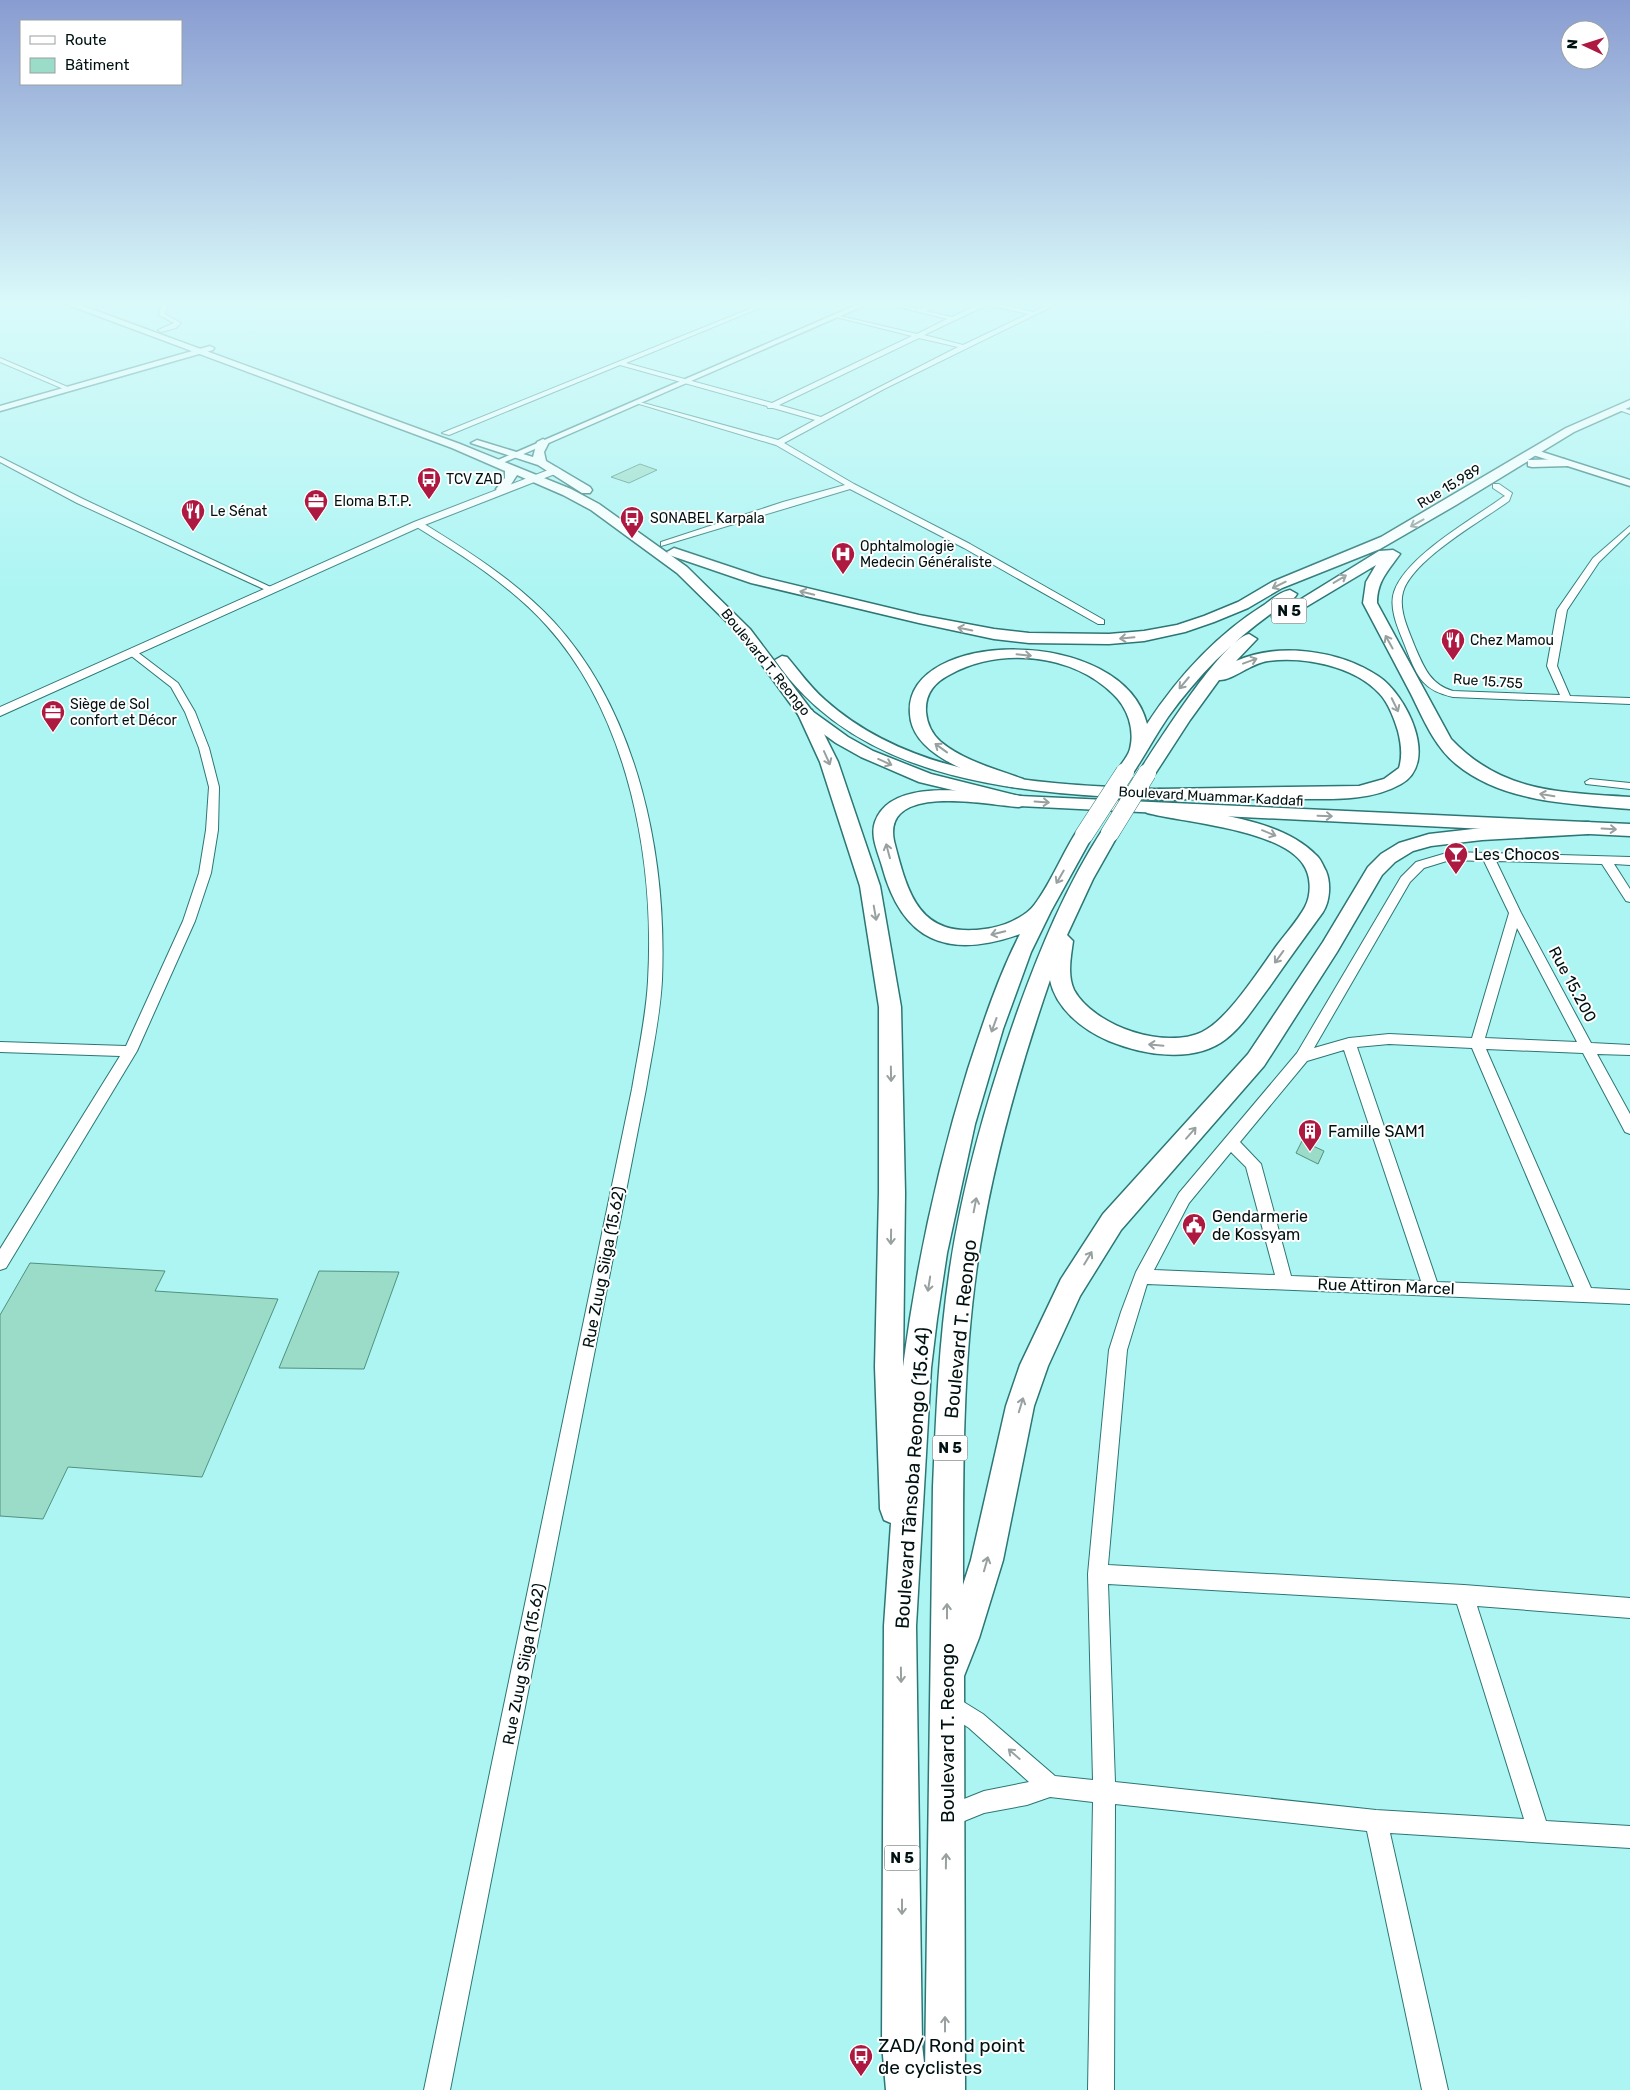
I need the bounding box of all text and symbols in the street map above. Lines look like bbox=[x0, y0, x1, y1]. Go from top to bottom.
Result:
legend bbox=[20, 20, 182, 85]
north arrow bbox=[1560, 20, 1610, 70]
text: Route bbox=[65, 31, 107, 49]
text: N bbox=[1564, 39, 1581, 50]
text: Bâtiment bbox=[65, 56, 129, 74]
street label: Rue 15.989 bbox=[1414, 461, 1484, 512]
bus stop icon: TCV ZAD bbox=[416, 466, 442, 500]
place label: TCV ZAD bbox=[446, 471, 503, 488]
office icon: Eloma B.T.P. bbox=[303, 488, 329, 522]
place label: Eloma B.T.P. bbox=[334, 493, 412, 510]
restaurant icon: Le Sénat bbox=[180, 498, 206, 532]
place label: Le Sénat bbox=[210, 503, 268, 520]
bus stop icon: SONABEL Karpala bbox=[619, 505, 645, 539]
place label: SONABEL Karpala bbox=[650, 510, 765, 527]
one-way arrow bbox=[1410, 518, 1424, 528]
place label: Ophtalmologie Medecin Généraliste bbox=[860, 538, 992, 571]
hospital icon: Ophtalmologie Medecin Généraliste bbox=[830, 541, 856, 575]
one-way arrow bbox=[1332, 574, 1346, 584]
one-way arrow bbox=[1272, 581, 1287, 590]
one-way arrow bbox=[799, 588, 815, 597]
road number: N 5 bbox=[1272, 598, 1306, 624]
street label: Boulevard T. Reongo bbox=[717, 605, 814, 719]
one-way arrow bbox=[958, 623, 974, 633]
restaurant icon: Chez Mamou bbox=[1440, 627, 1466, 661]
place label: Chez Mamou bbox=[1470, 632, 1554, 649]
one-way arrow bbox=[1119, 633, 1135, 642]
one-way arrow bbox=[1384, 634, 1394, 649]
one-way arrow bbox=[1015, 650, 1031, 660]
one-way arrow bbox=[1241, 656, 1257, 665]
street label: Rue 15.755 bbox=[1452, 671, 1523, 692]
one-way arrow bbox=[1178, 677, 1189, 690]
place label: Siège de Sol confort et Décor bbox=[70, 696, 178, 729]
one-way arrow bbox=[1391, 697, 1400, 712]
office icon: Siège de Sol confort et Décor bbox=[40, 699, 66, 733]
one-way arrow bbox=[934, 743, 948, 753]
one-way arrow bbox=[823, 750, 833, 765]
one-way arrow bbox=[877, 758, 892, 768]
street label: Boulevard Muammar Kaddafi bbox=[1118, 783, 1304, 810]
one-way arrow bbox=[1539, 789, 1555, 799]
one-way arrow bbox=[1034, 797, 1050, 807]
one-way arrow bbox=[1316, 811, 1332, 820]
one-way arrow bbox=[1601, 824, 1617, 833]
one-way arrow bbox=[1261, 829, 1276, 839]
bar icon: Les Chocos bbox=[1443, 841, 1469, 875]
one-way arrow bbox=[882, 843, 892, 859]
place label: Les Chocos bbox=[1474, 845, 1560, 864]
one-way arrow bbox=[1055, 869, 1065, 884]
one-way arrow bbox=[870, 904, 880, 920]
one-way arrow bbox=[991, 929, 1007, 938]
street label: Rue 15.200 bbox=[1545, 943, 1600, 1025]
one-way arrow bbox=[1274, 950, 1284, 964]
one-way arrow bbox=[989, 1017, 998, 1032]
one-way arrow bbox=[1148, 1040, 1164, 1050]
one-way arrow bbox=[886, 1066, 896, 1082]
building icon: Famille SAM1 bbox=[1297, 1118, 1323, 1152]
place label: Famille SAM1 bbox=[1328, 1122, 1425, 1141]
one-way arrow bbox=[1186, 1126, 1197, 1139]
street label: Rue Zuug Siiga (15.62) bbox=[578, 1185, 628, 1350]
one-way arrow bbox=[971, 1198, 980, 1214]
place label: Gendarmerie de Kossyam bbox=[1212, 1207, 1308, 1244]
public building icon: Gendarmerie de Kossyam bbox=[1181, 1212, 1207, 1246]
one-way arrow bbox=[886, 1228, 896, 1244]
street label: Boulevard T. Reongo bbox=[940, 1238, 981, 1420]
one-way arrow bbox=[1083, 1251, 1093, 1265]
street label: Rue Attiron Marcel bbox=[1317, 1275, 1455, 1298]
one-way arrow bbox=[924, 1276, 934, 1292]
street label: Boulevard Tânsoba Reongo (15.64) bbox=[890, 1326, 935, 1630]
one-way arrow bbox=[1017, 1398, 1026, 1414]
road number: N 5 bbox=[932, 1436, 968, 1460]
one-way arrow bbox=[981, 1556, 991, 1572]
street label: Rue Zuug Siiga (15.62) bbox=[498, 1582, 548, 1747]
one-way arrow bbox=[942, 1604, 952, 1620]
street label: Boulevard T. Reongo bbox=[936, 1643, 959, 1823]
one-way arrow bbox=[896, 1666, 906, 1683]
one-way arrow bbox=[1007, 1748, 1020, 1760]
road number: N 5 bbox=[884, 1846, 920, 1870]
one-way arrow bbox=[941, 1854, 951, 1870]
one-way arrow bbox=[897, 1899, 907, 1915]
one-way arrow bbox=[940, 2016, 950, 2032]
place label: ZAD/ Rond point de cyclistes bbox=[878, 2034, 1026, 2079]
bus stop icon: ZAD/ Rond point de cyclistes bbox=[848, 2043, 874, 2077]

